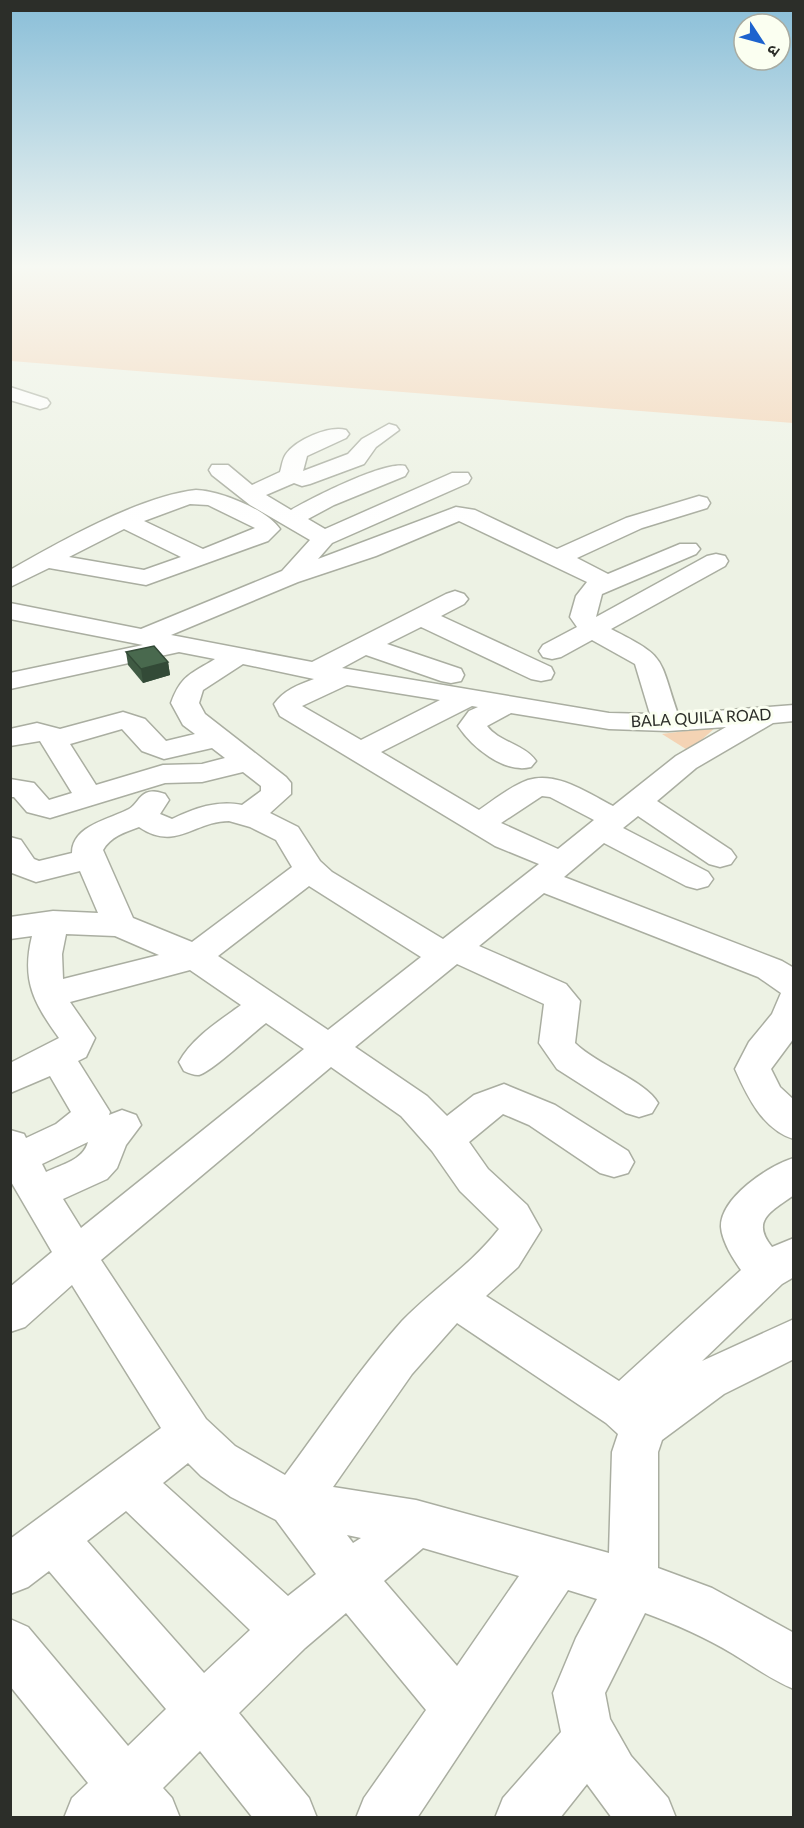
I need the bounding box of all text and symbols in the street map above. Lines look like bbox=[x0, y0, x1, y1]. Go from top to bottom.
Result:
north arrow bbox=[732, 12, 792, 72]
text: उ bbox=[764, 42, 785, 61]
street label: BALA QUILA ROAD bbox=[630, 704, 772, 730]

